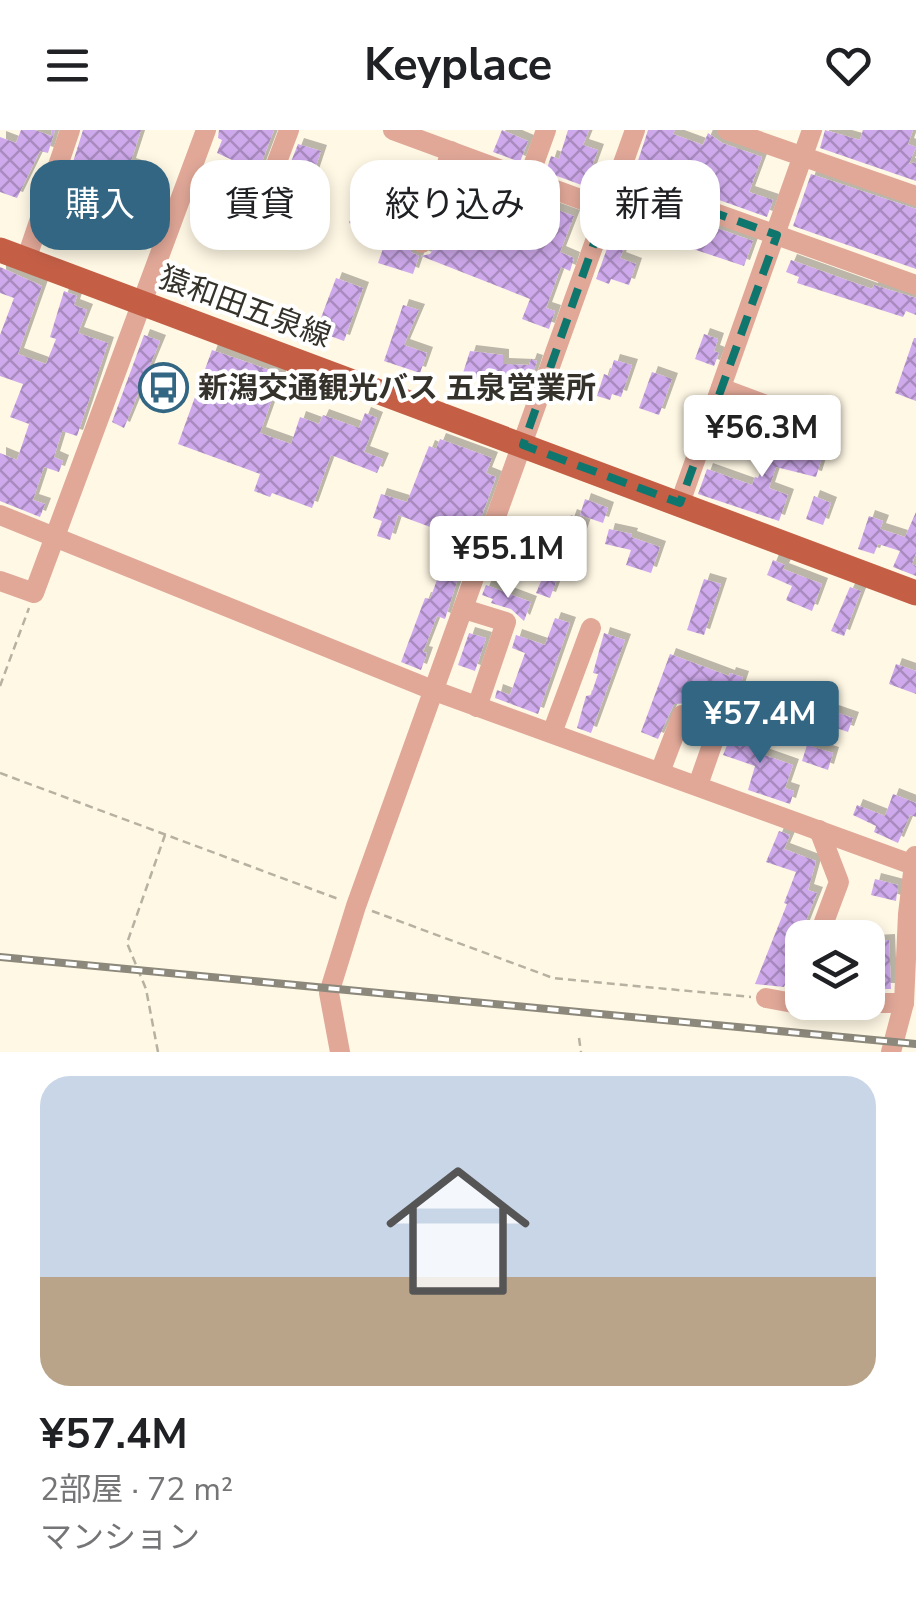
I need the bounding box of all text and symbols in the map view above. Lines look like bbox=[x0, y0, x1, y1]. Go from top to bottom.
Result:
text: Keyplace bbox=[364, 35, 552, 96]
icon: menu bbox=[40, 38, 95, 93]
icon: heart bbox=[821, 38, 876, 93]
chip: 購入 bbox=[30, 160, 170, 250]
chip: 賃貸 bbox=[190, 160, 330, 250]
chip: 絞り込み bbox=[350, 160, 560, 250]
chip: 新着 bbox=[580, 160, 720, 250]
street label: 猿和田五泉線 bbox=[153, 257, 336, 358]
bus stop icon: 新潟交通観光バス 五泉営業所 bbox=[137, 362, 189, 414]
place label: 新潟交通観光バス 五泉営業所 bbox=[198, 368, 596, 409]
pin: ¥56.3M bbox=[681, 395, 843, 480]
text: ¥56.3M bbox=[706, 406, 818, 449]
pin: ¥55.1M bbox=[427, 516, 589, 601]
text: ¥55.1M bbox=[452, 527, 564, 570]
pin: ¥57.4M bbox=[679, 681, 841, 766]
text: ¥57.4M bbox=[704, 692, 816, 735]
map controls bbox=[785, 920, 885, 1020]
button: layers bbox=[785, 920, 885, 1020]
icon: home bbox=[368, 1141, 548, 1321]
text: ¥57.4M bbox=[40, 1406, 188, 1463]
text: 2部屋 · 72 m² bbox=[40, 1468, 233, 1511]
text: マンション bbox=[40, 1516, 200, 1559]

